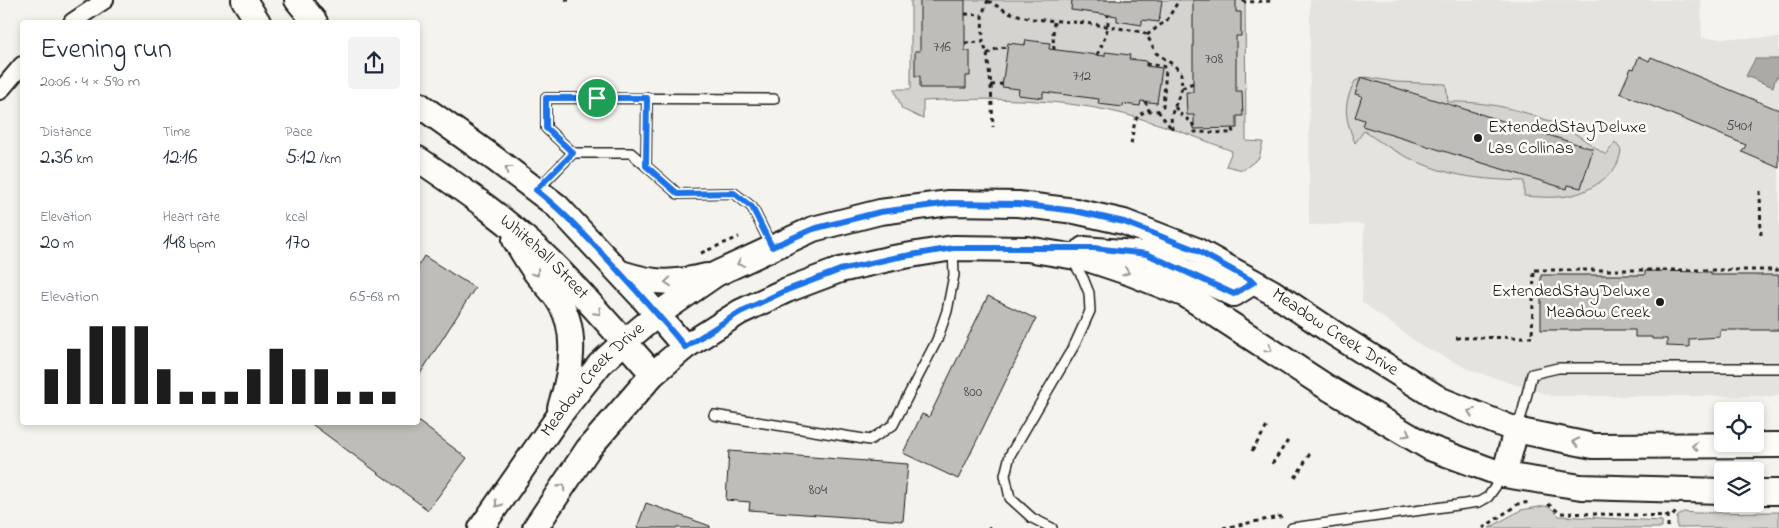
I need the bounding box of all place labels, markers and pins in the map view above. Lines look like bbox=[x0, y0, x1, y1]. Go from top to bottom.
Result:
pin bbox=[576, 77, 618, 119]
place label: ExtendedStayDeluxe Las Collinas bbox=[1488, 115, 1647, 162]
marker: ExtendedStayDeluxe Las Collinas bbox=[1472, 132, 1484, 144]
place label: ExtendedStayDeluxe Meadow Creek bbox=[1492, 279, 1651, 326]
marker: ExtendedStayDeluxe Meadow Creek bbox=[1654, 296, 1666, 308]

